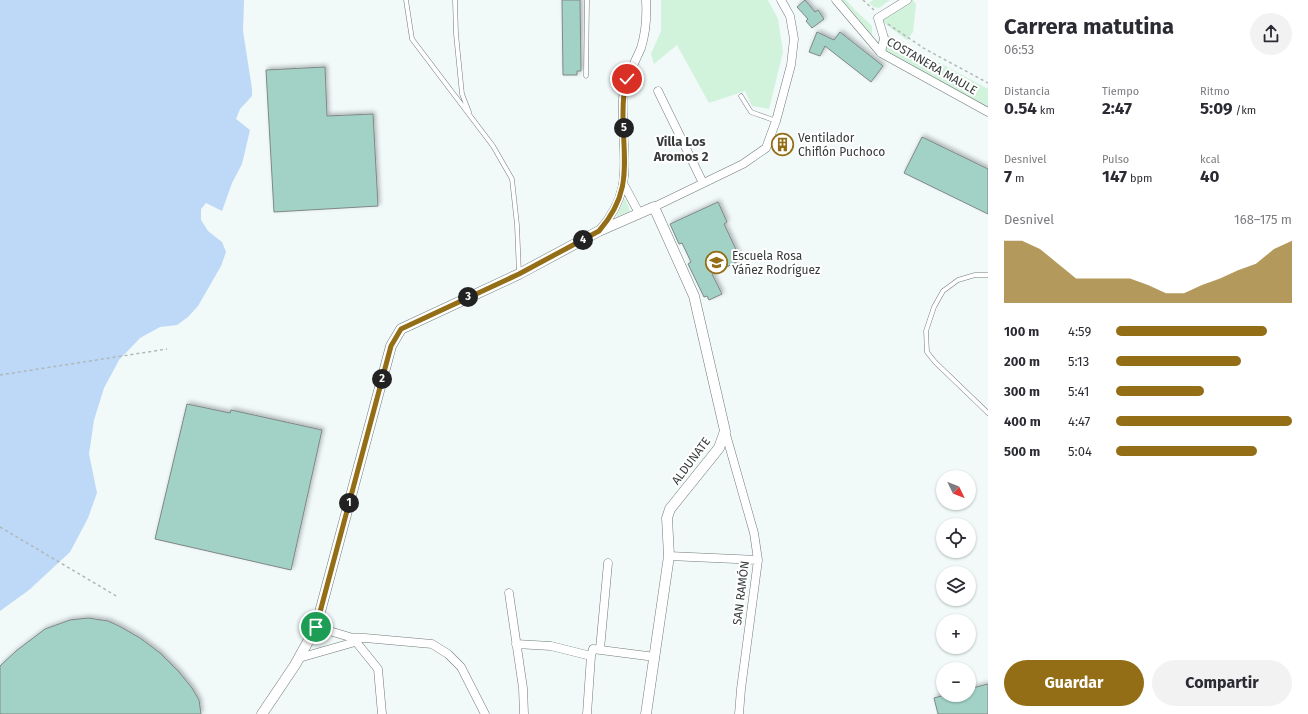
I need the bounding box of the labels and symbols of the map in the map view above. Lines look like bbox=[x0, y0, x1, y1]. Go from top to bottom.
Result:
street label: COSTANERA MAULE bbox=[884, 34, 980, 98]
pin bbox=[610, 62, 644, 96]
pin: 5 bbox=[614, 118, 634, 138]
place label: Ventilador Chiflón Puchoco bbox=[798, 131, 885, 159]
building icon: Ventilador Chiflón Puchoco bbox=[769, 132, 795, 158]
district label: Villa Los Aromos 2 bbox=[653, 134, 709, 164]
pin: 4 bbox=[573, 230, 593, 250]
place label: Escuela Rosa Yáñez Rodríguez bbox=[732, 249, 820, 277]
school or university icon: Escuela Rosa Yáñez Rodríguez bbox=[704, 250, 730, 276]
pin: 3 bbox=[458, 287, 478, 307]
pin: 2 bbox=[372, 369, 392, 389]
street label: ALDUNATE bbox=[669, 435, 713, 487]
north arrow bbox=[936, 470, 976, 510]
pin: 1 bbox=[339, 493, 359, 513]
street label: SAN RAMÓN bbox=[729, 560, 752, 626]
pin bbox=[299, 610, 333, 644]

